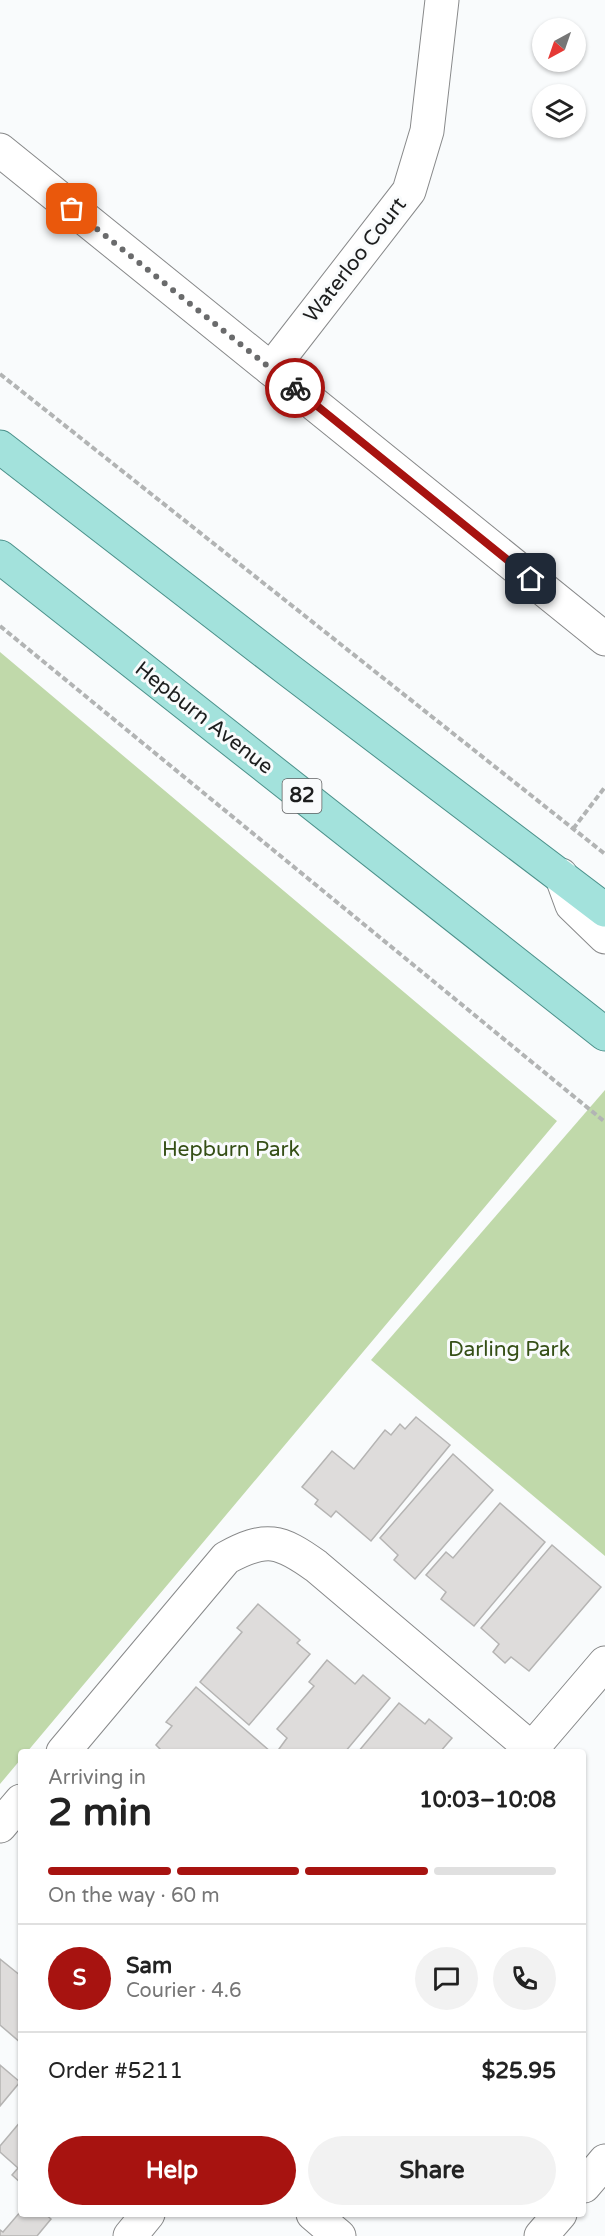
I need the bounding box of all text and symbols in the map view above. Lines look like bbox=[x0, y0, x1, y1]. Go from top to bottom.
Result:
north arrow bbox=[532, 18, 586, 72]
map controls bbox=[532, 18, 586, 138]
button: layers bbox=[532, 84, 586, 138]
pin bbox=[46, 183, 97, 234]
icon: bag bbox=[55, 192, 88, 225]
street label: Waterloo Court bbox=[298, 192, 412, 328]
courier bbox=[265, 358, 325, 418]
icon: bike bbox=[279, 372, 312, 405]
pin bbox=[505, 553, 556, 604]
icon: home bbox=[514, 562, 547, 595]
street label: Hepburn Avenue bbox=[130, 656, 278, 780]
road number: 82 bbox=[282, 779, 322, 813]
park label: Hepburn Park bbox=[162, 1137, 300, 1162]
park label: Darling Park bbox=[448, 1337, 570, 1362]
text: Arriving in bbox=[48, 1766, 146, 1790]
text: 10:03–10:08 bbox=[419, 1787, 556, 1813]
text: 2 min bbox=[48, 1789, 152, 1836]
text: On the way · 60 m bbox=[48, 1884, 220, 1908]
button: chat bbox=[415, 1947, 478, 2010]
button: phone bbox=[493, 1947, 556, 2010]
text: Sam bbox=[126, 1953, 172, 1979]
text: S bbox=[73, 1965, 86, 1991]
text: Courier · 4.6 bbox=[126, 1979, 241, 2003]
text: Order #5211 bbox=[48, 2058, 183, 2084]
text: $25.95 bbox=[482, 2058, 556, 2084]
button: Help bbox=[48, 2136, 296, 2205]
button: Share bbox=[308, 2136, 556, 2205]

